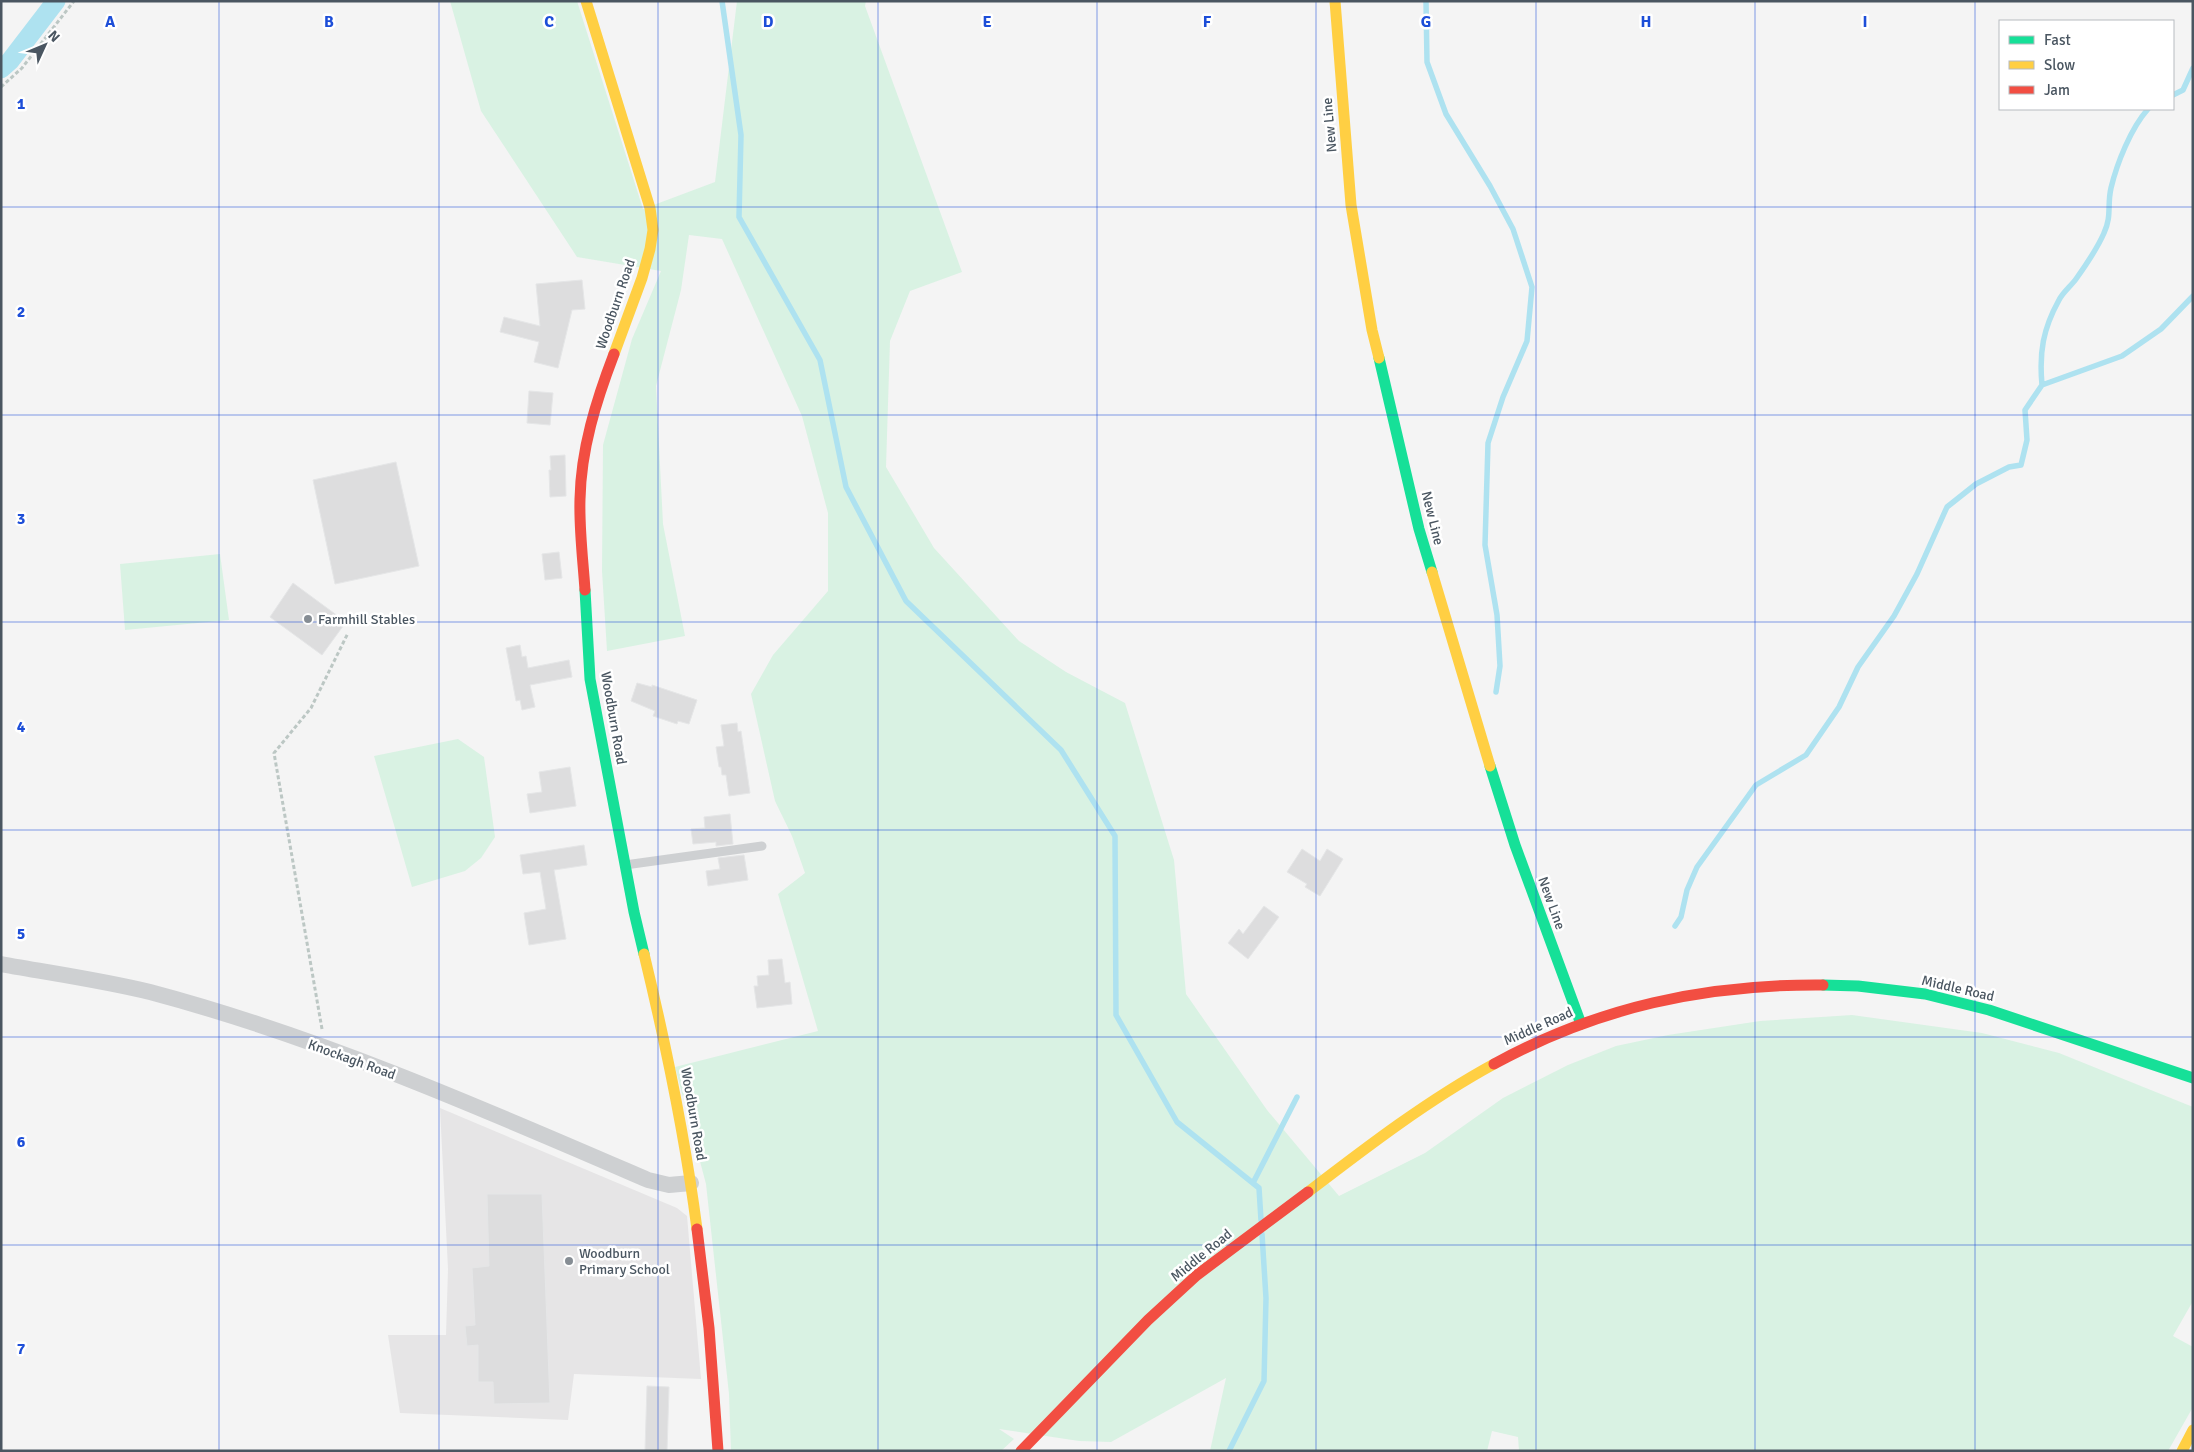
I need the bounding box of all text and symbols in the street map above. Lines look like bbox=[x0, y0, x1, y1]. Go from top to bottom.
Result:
text: A bbox=[105, 12, 116, 32]
text: B bbox=[324, 12, 334, 32]
text: C bbox=[544, 12, 554, 32]
text: D bbox=[763, 12, 774, 32]
text: E bbox=[982, 12, 992, 32]
text: F bbox=[1203, 12, 1212, 32]
text: G bbox=[1421, 12, 1431, 32]
text: H bbox=[1641, 12, 1651, 32]
text: I bbox=[1862, 12, 1868, 32]
north arrow bbox=[20, 20, 70, 70]
legend bbox=[1999, 20, 2174, 110]
text: N bbox=[44, 27, 63, 46]
text: Fast bbox=[2044, 31, 2071, 49]
text: Slow bbox=[2044, 56, 2075, 74]
text: Jam bbox=[2044, 81, 2070, 99]
text: 1 bbox=[17, 94, 26, 114]
street label: New Line bbox=[1319, 97, 1340, 153]
street label: Woodburn Road bbox=[592, 257, 639, 351]
text: 2 bbox=[17, 302, 25, 322]
street label: New Line bbox=[1418, 489, 1447, 547]
text: 3 bbox=[17, 509, 25, 529]
place label: Farmhill Stables bbox=[318, 611, 415, 628]
marker: Farmhill Stables bbox=[302, 613, 314, 625]
street label: Woodburn Road bbox=[597, 670, 630, 766]
text: 4 bbox=[17, 717, 26, 737]
street label: New Line bbox=[1534, 874, 1569, 932]
text: 5 bbox=[17, 924, 25, 944]
street label: Middle Road bbox=[1920, 972, 1996, 1005]
street label: Middle Road bbox=[1501, 1004, 1575, 1049]
street label: Knockagh Road bbox=[306, 1036, 398, 1083]
street label: Woodburn Road bbox=[677, 1066, 710, 1162]
text: 6 bbox=[17, 1132, 26, 1152]
street label: Middle Road bbox=[1167, 1226, 1235, 1285]
place label: Woodburn Primary School bbox=[579, 1245, 670, 1278]
marker: Woodburn Primary School bbox=[563, 1255, 575, 1267]
text: 7 bbox=[17, 1339, 26, 1359]

